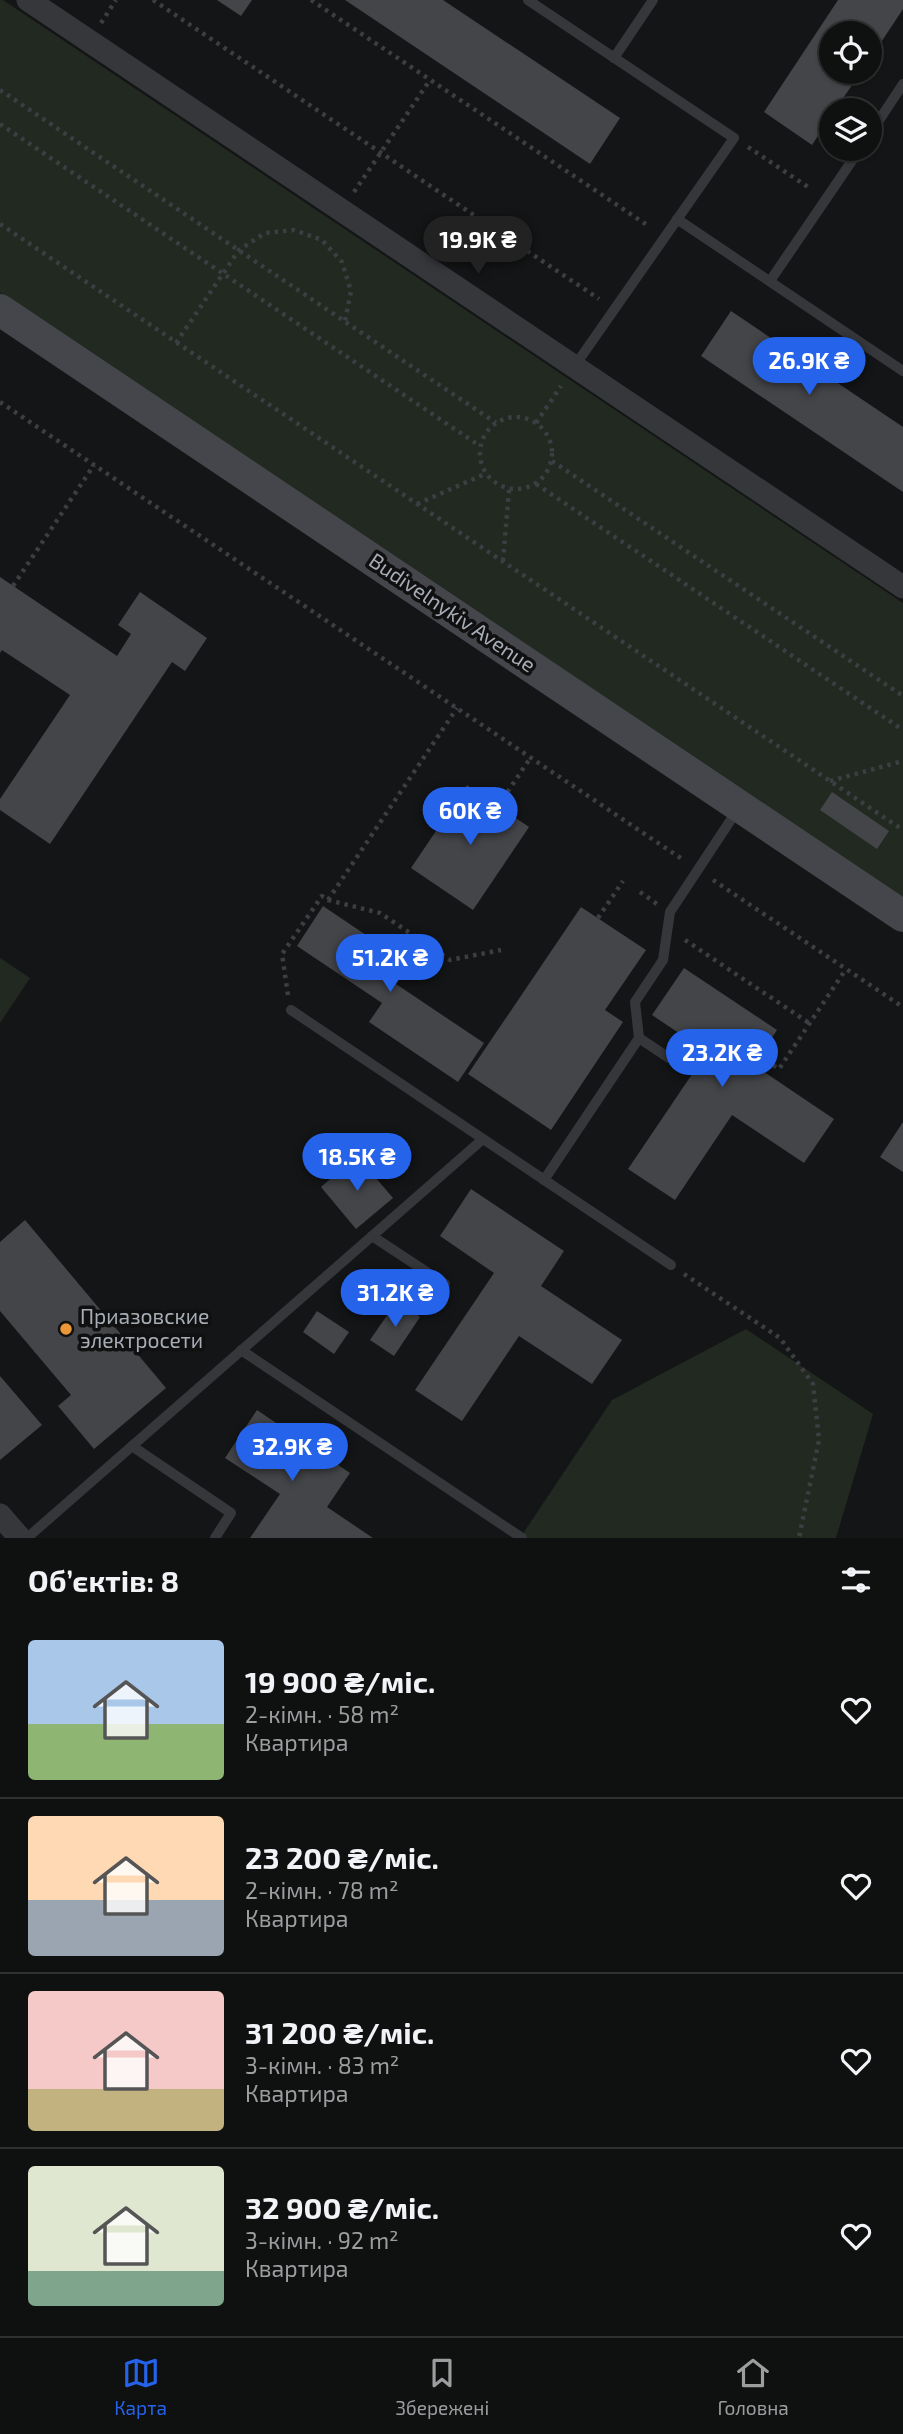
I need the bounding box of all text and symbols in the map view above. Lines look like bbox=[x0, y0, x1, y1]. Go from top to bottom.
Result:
map controls bbox=[819, 21, 882, 161]
button: locate bbox=[819, 21, 882, 84]
button: layers bbox=[819, 98, 882, 161]
pin: 19.9K ₴ bbox=[413, 216, 543, 276]
text: 19.9K ₴ bbox=[439, 225, 517, 253]
pin: 26.9K ₴ bbox=[744, 338, 874, 397]
text: 26.9K ₴ bbox=[769, 346, 849, 374]
street label: Budivelnykiv Avenue bbox=[365, 547, 541, 677]
pin: 60K ₴ bbox=[421, 788, 519, 847]
text: 60K ₴ bbox=[439, 796, 501, 824]
pin: 51.2K ₴ bbox=[325, 934, 455, 994]
text: 51.2K ₴ bbox=[352, 943, 428, 971]
pin: 23.2K ₴ bbox=[657, 1030, 787, 1089]
text: 23.2K ₴ bbox=[682, 1038, 762, 1066]
pin: 18.5K ₴ bbox=[292, 1134, 422, 1193]
text: 18.5K ₴ bbox=[318, 1142, 396, 1170]
pin: 31.2K ₴ bbox=[330, 1270, 460, 1329]
text: 31.2K ₴ bbox=[357, 1278, 433, 1306]
place label: Приазовские электросети bbox=[80, 1303, 209, 1352]
marker: Приазовские электросети bbox=[58, 1321, 74, 1337]
pin: 32.9K ₴ bbox=[227, 1424, 357, 1483]
text: 32.9K ₴ bbox=[252, 1432, 332, 1460]
icon: filters bbox=[837, 1561, 875, 1599]
text: Об’єктів: 8 bbox=[28, 1562, 179, 1598]
text: 19 900 ₴/міс. bbox=[245, 1663, 435, 1699]
icon: home bbox=[84, 1668, 168, 1752]
icon: heart bbox=[837, 1691, 875, 1729]
text: 2-кімн. · 58 m² bbox=[245, 1700, 399, 1728]
text: Квартира bbox=[245, 1728, 349, 1756]
text: 23 200 ₴/міс. bbox=[245, 1839, 439, 1875]
icon: home bbox=[84, 1844, 168, 1928]
icon: heart bbox=[837, 1867, 875, 1905]
text: 2-кімн. · 78 m² bbox=[245, 1876, 398, 1904]
text: Квартира bbox=[245, 1904, 349, 1932]
text: 31 200 ₴/міс. bbox=[245, 2014, 434, 2050]
icon: home bbox=[84, 2019, 168, 2103]
icon: heart bbox=[837, 2042, 875, 2080]
text: 3-кімн. · 83 m² bbox=[245, 2051, 399, 2079]
text: Квартира bbox=[245, 2079, 349, 2107]
text: 32 900 ₴/міс. bbox=[245, 2189, 439, 2225]
icon: home bbox=[84, 2194, 168, 2278]
icon: heart bbox=[837, 2217, 875, 2255]
text: 3-кімн. · 92 m² bbox=[245, 2226, 399, 2254]
text: Квартира bbox=[245, 2254, 349, 2282]
tab: Карта bbox=[114, 2354, 167, 2419]
tab: Збережені bbox=[395, 2354, 489, 2419]
tab: Головна bbox=[718, 2354, 789, 2419]

